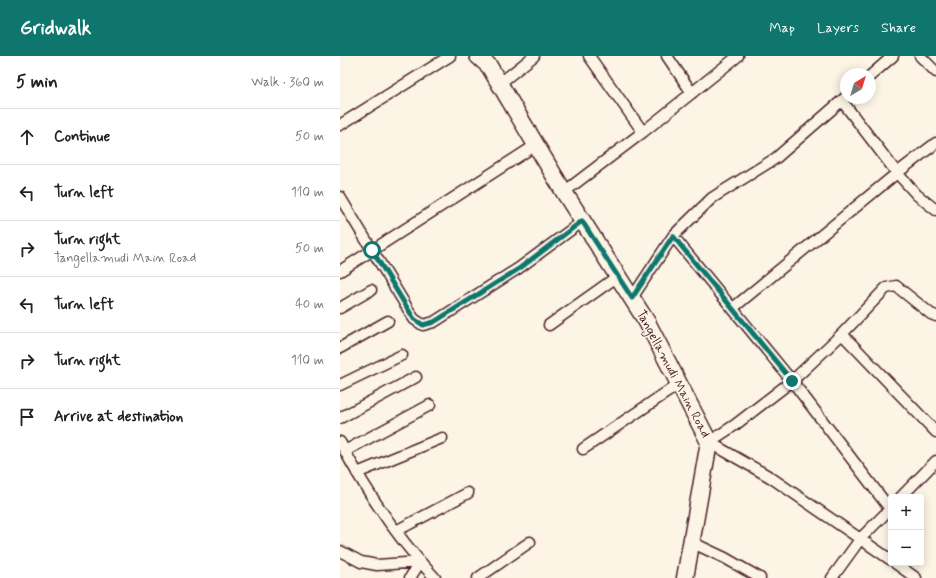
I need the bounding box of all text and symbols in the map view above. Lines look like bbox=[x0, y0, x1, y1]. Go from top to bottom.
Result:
text: Gridwalk bbox=[20, 16, 91, 41]
text: Map bbox=[769, 19, 795, 37]
text: Layers bbox=[817, 19, 859, 37]
text: Share bbox=[881, 19, 916, 37]
north arrow bbox=[840, 68, 876, 104]
text: 5 min bbox=[16, 71, 58, 93]
text: Walk · 360 m bbox=[251, 74, 324, 91]
icon: ahead bbox=[16, 126, 38, 148]
text: Continue bbox=[54, 127, 110, 147]
text: 50 m bbox=[295, 128, 324, 145]
icon: left bbox=[16, 182, 38, 204]
text: Turn left bbox=[54, 183, 114, 203]
text: 110 m bbox=[291, 184, 324, 201]
text: Turn right bbox=[54, 230, 121, 250]
icon: right bbox=[16, 238, 38, 260]
text: 50 m bbox=[295, 240, 324, 257]
route start bbox=[363, 241, 381, 259]
text: Tangellamudi Main Road bbox=[54, 250, 196, 267]
icon: left bbox=[16, 294, 38, 316]
text: Turn left bbox=[54, 295, 114, 315]
text: 40 m bbox=[295, 296, 324, 313]
street label: Tangellamudi Main Road bbox=[631, 307, 714, 441]
icon: right bbox=[16, 350, 38, 372]
text: Turn right bbox=[54, 351, 121, 371]
text: 110 m bbox=[291, 352, 324, 369]
route end bbox=[783, 372, 801, 390]
icon: arrive bbox=[16, 406, 38, 428]
text: Arrive at destination bbox=[54, 407, 183, 427]
map controls bbox=[888, 494, 924, 566]
button: + bbox=[888, 494, 924, 530]
button: − bbox=[888, 530, 924, 566]

